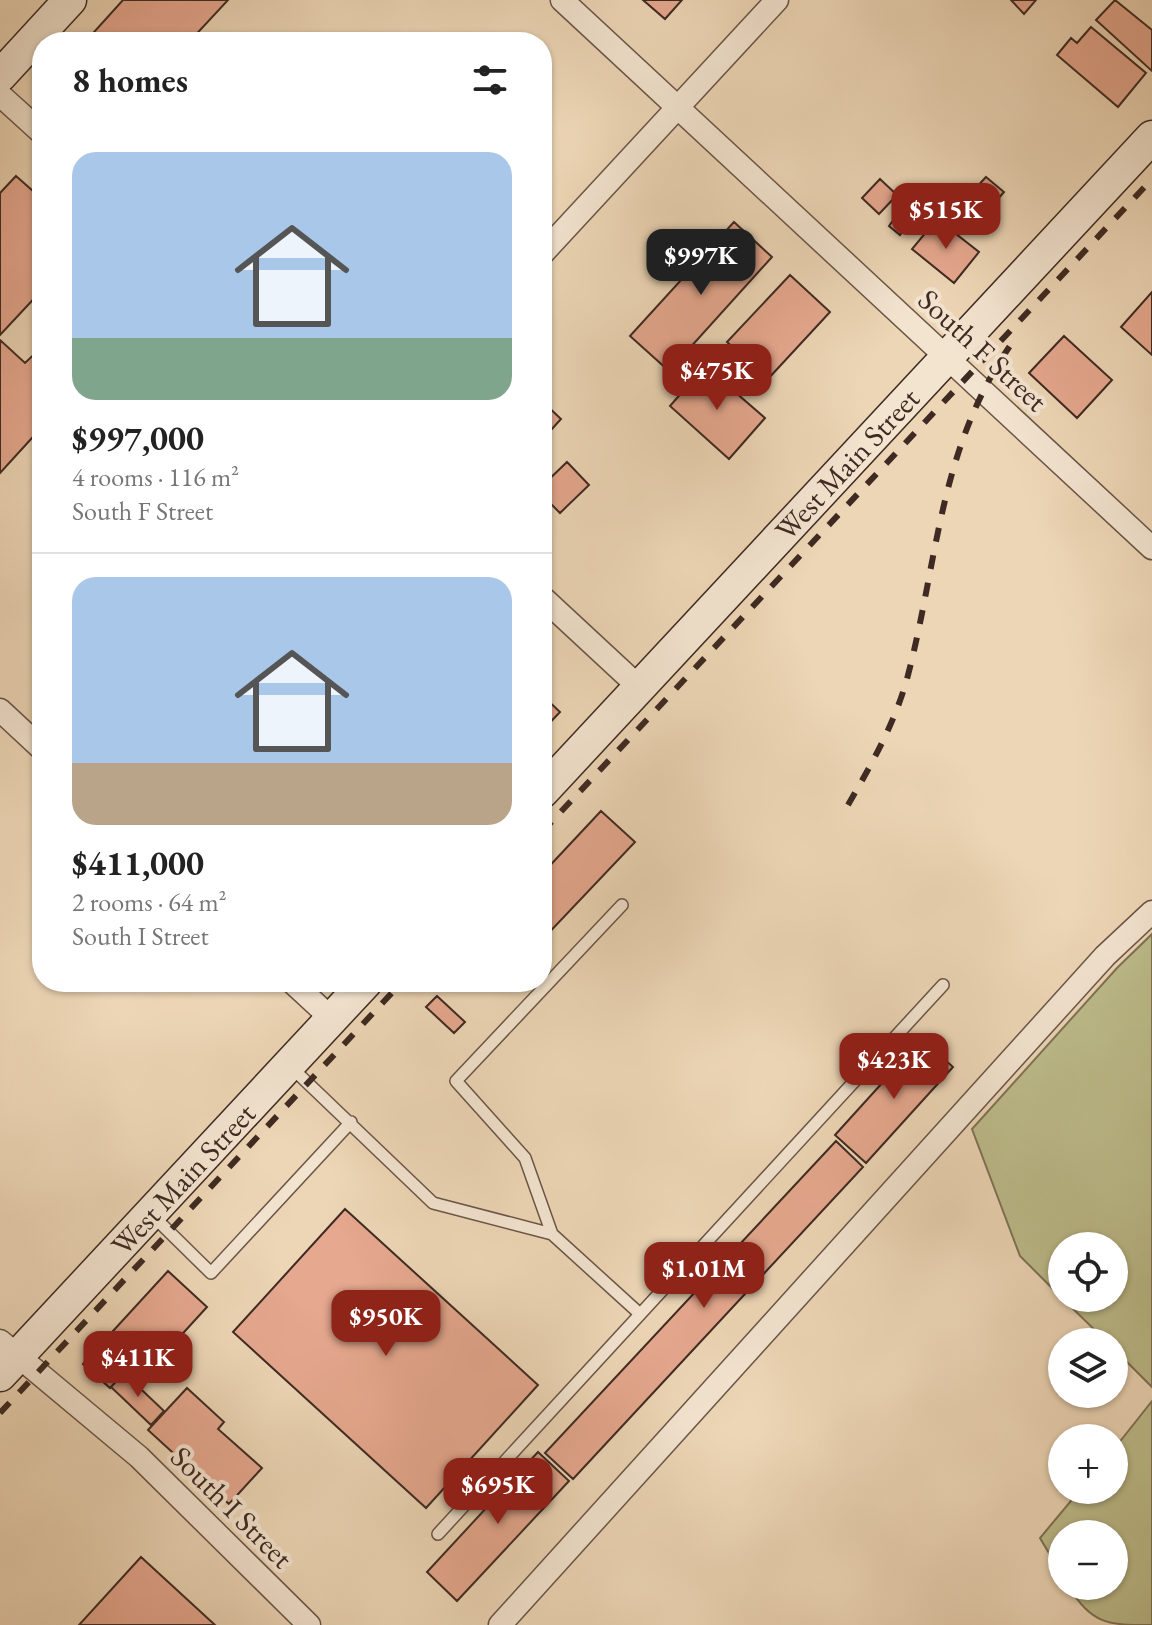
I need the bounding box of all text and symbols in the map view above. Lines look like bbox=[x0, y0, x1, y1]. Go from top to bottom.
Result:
text: 8 homes bbox=[72, 58, 188, 102]
icon: filters bbox=[468, 58, 512, 102]
pin: $515K bbox=[890, 183, 1002, 251]
text: $515K bbox=[909, 192, 983, 226]
icon: home bbox=[220, 204, 364, 348]
pin: $997K bbox=[645, 229, 757, 297]
text: $997K bbox=[664, 238, 738, 272]
street label: South F Street bbox=[910, 280, 1056, 420]
pin: $475K bbox=[661, 344, 773, 412]
text: $475K bbox=[680, 353, 754, 387]
street label: West Main Street bbox=[766, 379, 928, 549]
text: $997,000 bbox=[72, 416, 204, 460]
text: 4 rooms · 116 m² bbox=[72, 460, 239, 494]
text: South F Street bbox=[72, 494, 213, 528]
icon: home bbox=[220, 629, 364, 773]
text: $411,000 bbox=[72, 841, 204, 885]
text: 2 rooms · 64 m² bbox=[72, 885, 227, 919]
text: South I Street bbox=[72, 919, 209, 953]
pin: $423K bbox=[838, 1033, 950, 1101]
text: $423K bbox=[857, 1042, 931, 1076]
street label: West Main Street bbox=[102, 1094, 264, 1264]
map controls bbox=[1048, 1232, 1128, 1600]
button: locate bbox=[1048, 1232, 1128, 1312]
pin: $1.01M bbox=[639, 1242, 769, 1310]
text: $1.01M bbox=[662, 1251, 746, 1285]
pin: $950K bbox=[330, 1290, 442, 1358]
text: $950K bbox=[349, 1299, 423, 1333]
button: layers bbox=[1048, 1328, 1128, 1408]
pin: $411K bbox=[82, 1331, 194, 1399]
text: $411K bbox=[101, 1340, 175, 1374]
button: + bbox=[1048, 1424, 1128, 1504]
street label: South I Street bbox=[162, 1437, 302, 1577]
pin: $695K bbox=[442, 1458, 554, 1526]
text: $695K bbox=[461, 1467, 535, 1501]
button: − bbox=[1048, 1520, 1128, 1600]

